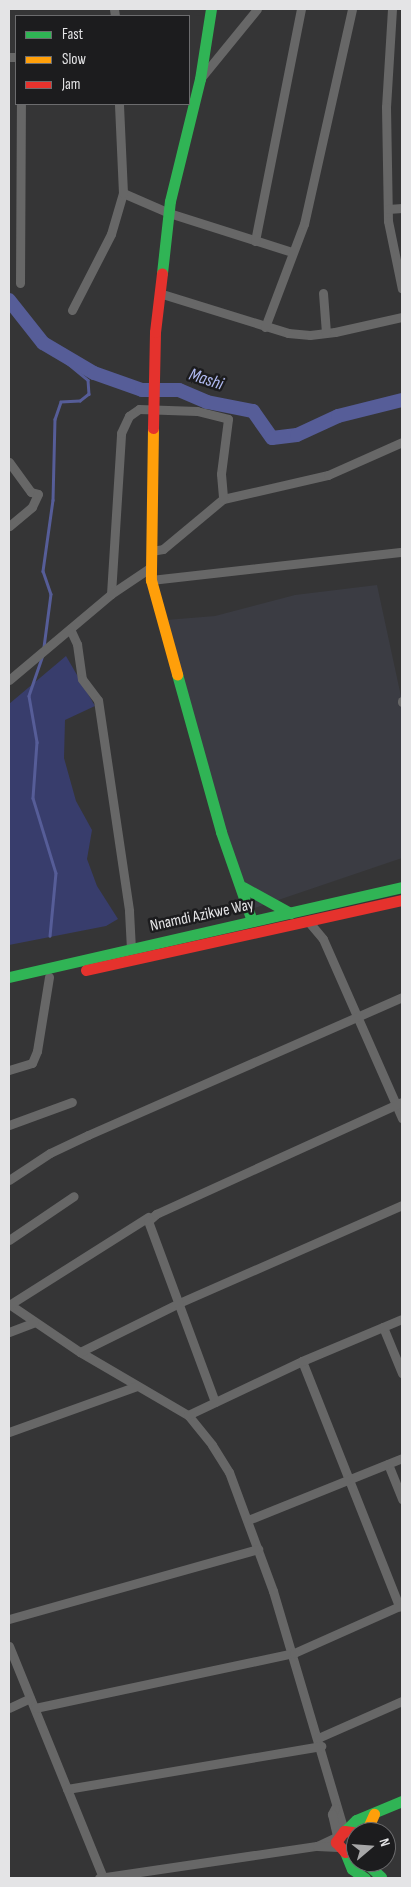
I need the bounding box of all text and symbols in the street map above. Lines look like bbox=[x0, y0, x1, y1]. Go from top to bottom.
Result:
legend bbox=[15, 15, 190, 105]
text: Fast bbox=[62, 25, 83, 44]
text: Slow bbox=[62, 50, 86, 69]
text: Jam bbox=[62, 75, 80, 94]
water label: Mashi bbox=[186, 364, 226, 396]
street label: Nnamdi Azikwe Way bbox=[148, 896, 256, 936]
north arrow bbox=[346, 1822, 396, 1872]
text: N bbox=[376, 1836, 394, 1849]

